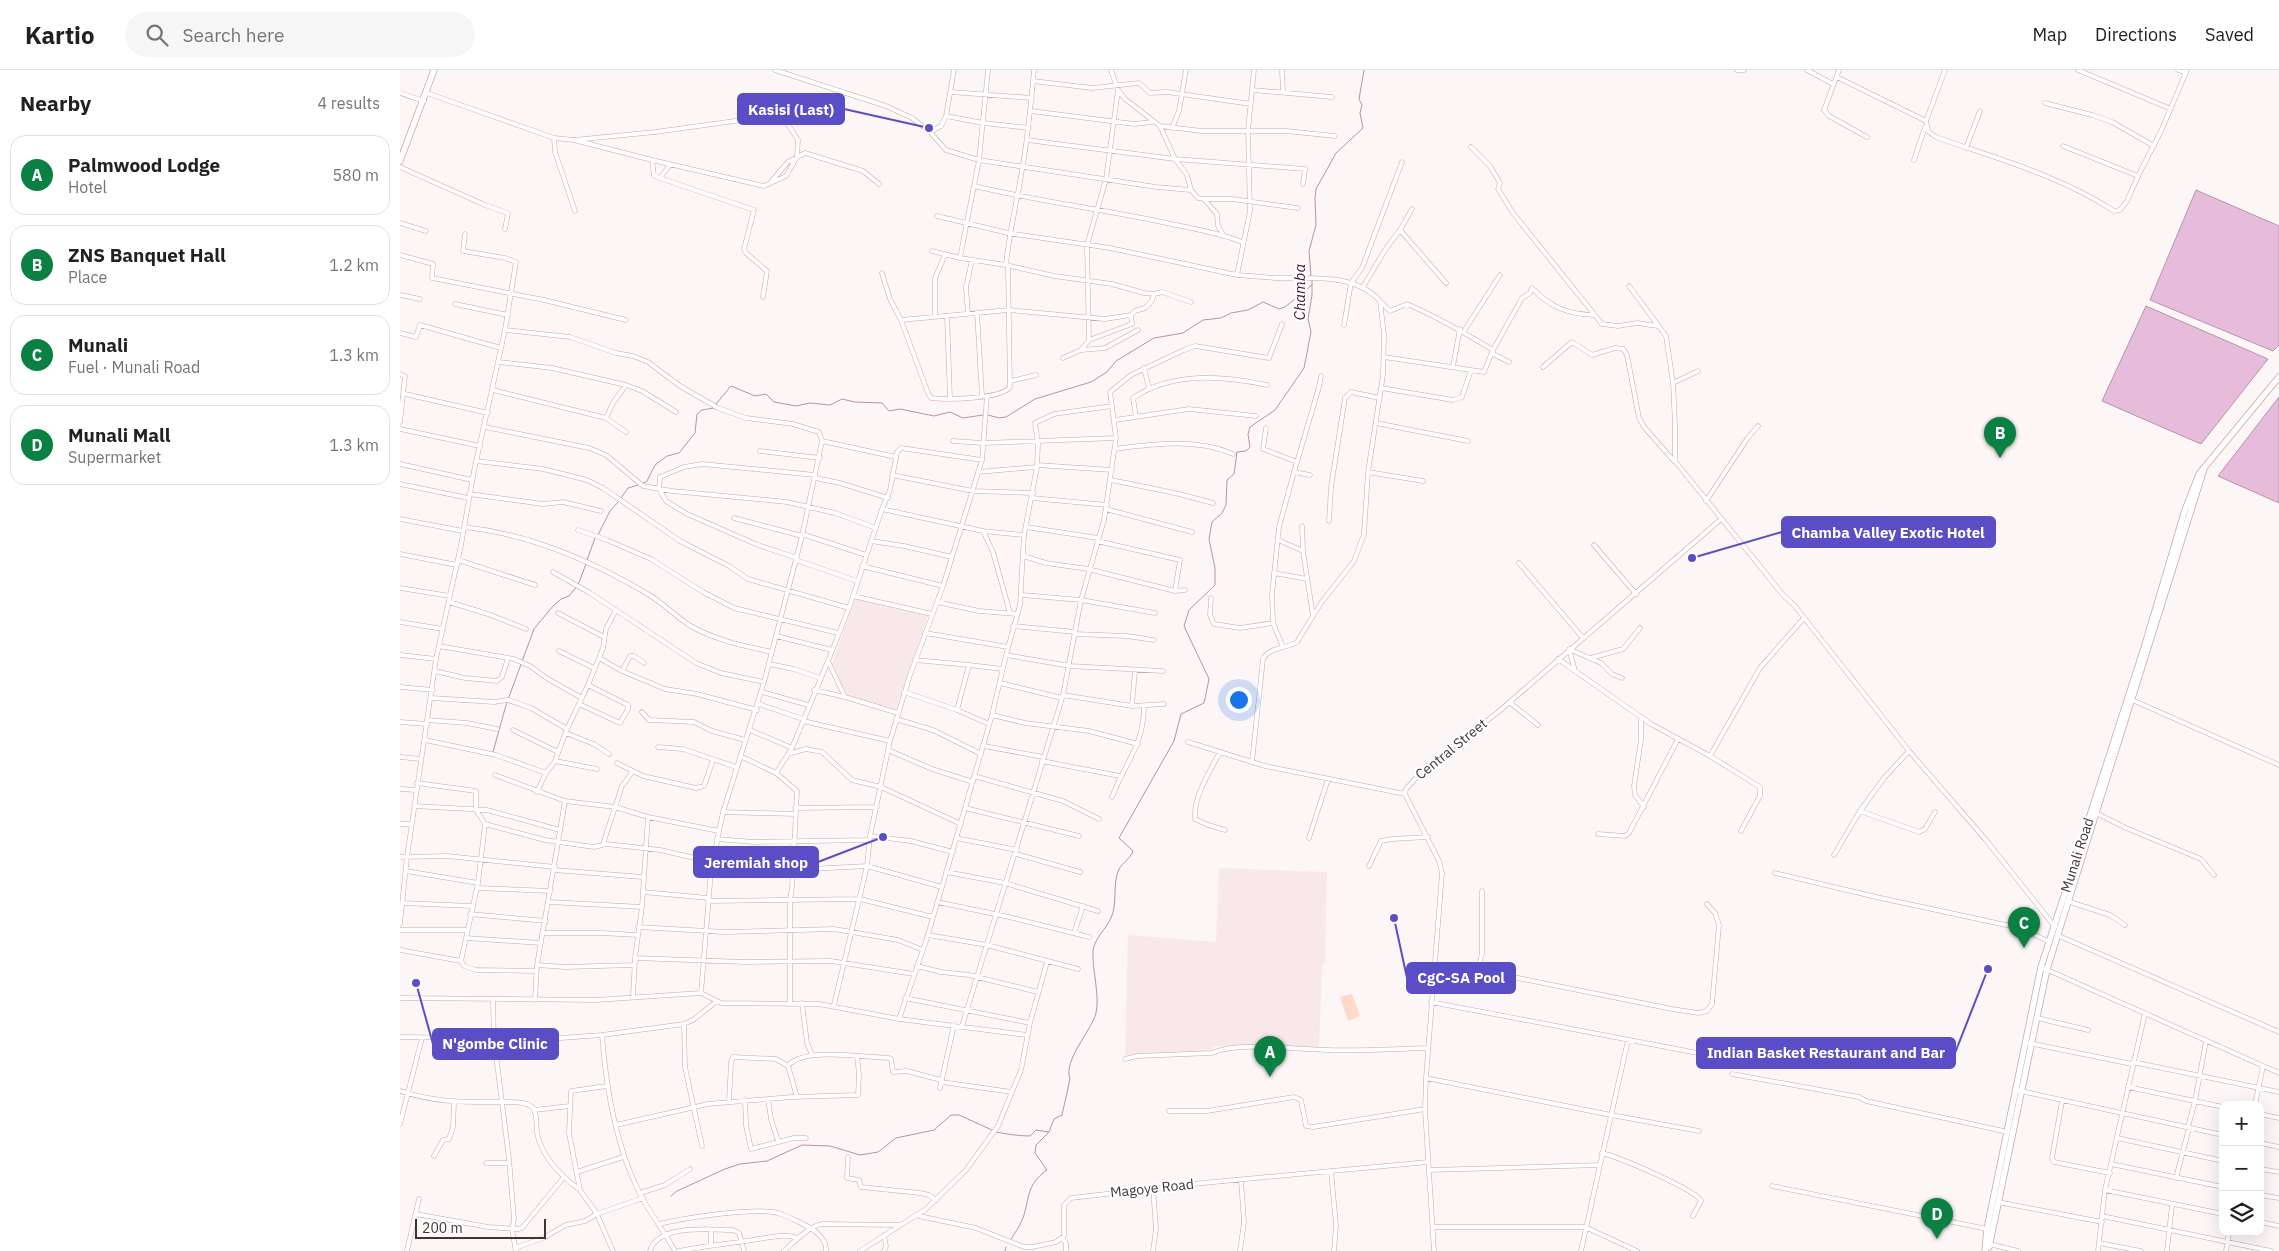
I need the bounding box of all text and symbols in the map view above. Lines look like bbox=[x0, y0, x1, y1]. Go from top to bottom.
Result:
search box bbox=[125, 12, 475, 57]
text: Kartio bbox=[25, 19, 95, 51]
icon: search bbox=[143, 21, 171, 49]
text: Search here bbox=[183, 23, 284, 47]
text: Map bbox=[2032, 23, 2067, 46]
text: Directions bbox=[2095, 23, 2177, 46]
text: Saved bbox=[2205, 23, 2254, 46]
text: Nearby bbox=[20, 89, 91, 117]
text: 4 results bbox=[317, 93, 380, 113]
callout: Kasisi (Last) bbox=[738, 94, 844, 124]
text: Kasisi (Last) bbox=[748, 100, 834, 119]
text: Palmwood Lodge bbox=[68, 153, 220, 177]
text: A bbox=[32, 165, 42, 185]
text: 580 m bbox=[332, 165, 379, 185]
text: Hotel bbox=[68, 177, 107, 197]
text: ZNS Banquet Hall bbox=[68, 243, 226, 267]
text: B bbox=[32, 255, 42, 275]
text: 1.2 km bbox=[329, 255, 379, 275]
water label: Chamba bbox=[1290, 264, 1309, 320]
text: Place bbox=[68, 267, 107, 287]
text: Munali bbox=[68, 333, 128, 357]
text: C bbox=[32, 345, 42, 365]
text: 1.3 km bbox=[329, 345, 379, 365]
text: Fuel · Munali Road bbox=[68, 357, 200, 377]
pin: B bbox=[1984, 417, 2016, 458]
text: Munali Mall bbox=[68, 423, 170, 447]
text: D bbox=[31, 435, 43, 455]
text: 1.3 km bbox=[329, 435, 379, 455]
text: Supermarket bbox=[68, 447, 161, 467]
callout: Chamba Valley Exotic Hotel bbox=[1782, 517, 1995, 547]
text: Chamba Valley Exotic Hotel bbox=[1791, 523, 1985, 542]
your location bbox=[1226, 687, 1252, 713]
street label: Central Street bbox=[1411, 714, 1491, 783]
street label: Munali Road bbox=[2056, 815, 2098, 895]
callout: Jeremiah shop bbox=[694, 847, 818, 877]
text: Jeremiah shop bbox=[704, 853, 808, 872]
pin: C bbox=[2008, 907, 2040, 948]
callout: CgC-SA Pool bbox=[1407, 963, 1515, 993]
text: CgC-SA Pool bbox=[1417, 968, 1505, 987]
callout: N'gombe Clinic bbox=[433, 1029, 558, 1059]
text: N'gombe Clinic bbox=[442, 1034, 548, 1053]
pin: A bbox=[1254, 1036, 1286, 1077]
callout: Indian Basket Restaurant and Bar bbox=[1697, 1038, 1955, 1068]
text: Indian Basket Restaurant and Bar bbox=[1707, 1043, 1945, 1062]
map controls bbox=[2219, 1101, 2264, 1236]
button: + bbox=[2219, 1101, 2264, 1146]
button: − bbox=[2219, 1146, 2264, 1191]
street label: Magoye Road bbox=[1109, 1175, 1195, 1201]
button: layers bbox=[2219, 1191, 2264, 1236]
pin: D bbox=[1921, 1198, 1953, 1239]
scale bar bbox=[415, 1216, 546, 1239]
text: 200 m bbox=[422, 1219, 463, 1237]

